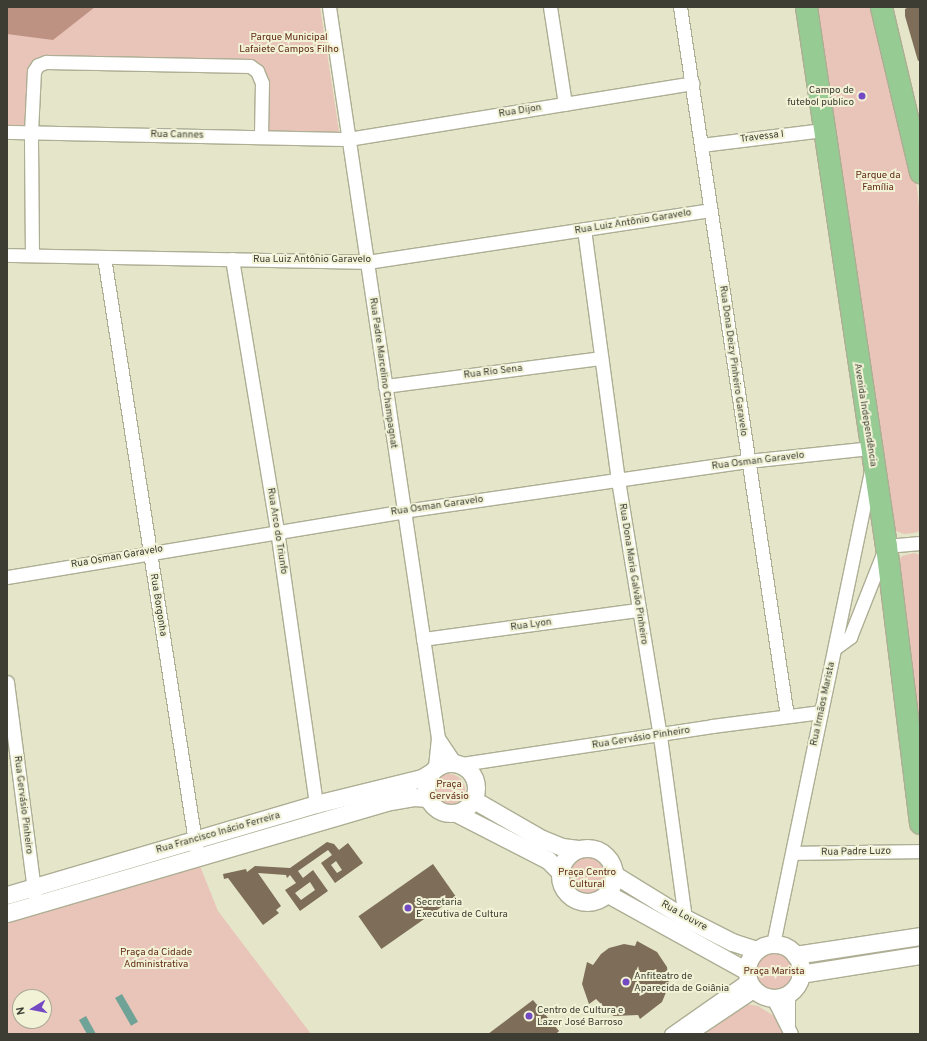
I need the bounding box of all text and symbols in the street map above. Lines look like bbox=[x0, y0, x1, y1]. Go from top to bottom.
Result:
park label: Parque Municipal Lafaiete Campos Filho bbox=[239, 31, 339, 54]
place label: Campo de futebol publico bbox=[787, 84, 854, 108]
marker: Campo de futebol publico bbox=[857, 91, 867, 101]
street label: Rua Dijon bbox=[498, 102, 542, 120]
street label: Travessa I bbox=[739, 128, 785, 146]
street label: Rua Cannes bbox=[150, 129, 204, 141]
park label: Parque da Família bbox=[856, 169, 900, 192]
street label: Rua Luiz Antônio Garavelo bbox=[574, 207, 692, 237]
street label: Rua Luiz Antônio Garavelo bbox=[253, 254, 371, 266]
street label: Rua Dona Deizy Pinheiro Garavelo bbox=[716, 285, 750, 437]
street label: Rua Padre Marcelino Champagnat bbox=[366, 297, 400, 449]
street label: Rua Rio Sena bbox=[463, 362, 523, 382]
street label: Avenida Independência bbox=[851, 362, 879, 468]
street label: Rua Osman Garavelo bbox=[711, 449, 805, 473]
street label: Rua Arco do Triunfo bbox=[264, 487, 290, 575]
street label: Rua Osman Garavelo bbox=[390, 494, 484, 518]
street label: Rua Dona Maria Galvão Pinheiro bbox=[616, 503, 650, 645]
street label: Rua Osman Garavelo bbox=[70, 543, 164, 571]
street label: Rua Borgonha bbox=[147, 573, 169, 637]
street label: Rua Lyon bbox=[510, 616, 552, 634]
street label: Rua Irmãos Marista bbox=[808, 661, 838, 747]
street label: Rua Gervásio Pinheiro bbox=[591, 724, 691, 752]
street label: Rua Gervásio Pinheiro bbox=[11, 755, 35, 855]
park label: Praça Gervásio bbox=[429, 778, 469, 802]
street label: Rua Francisco Inácio Ferreira bbox=[155, 810, 281, 856]
street label: Rua Padre Luzo bbox=[821, 845, 891, 859]
park label: Praça Centro Cultural bbox=[558, 866, 616, 890]
place label: Secretaria Executiva de Cultura bbox=[416, 896, 508, 920]
street label: Rua Louvre bbox=[659, 898, 709, 934]
marker: Secretaria Executiva de Cultura bbox=[403, 903, 413, 913]
park label: Praça da Cidade Administrativa bbox=[120, 946, 192, 970]
park label: Praça Marista bbox=[744, 966, 804, 978]
place label: Anfiteatro de Aparecida de Goiânia bbox=[634, 970, 729, 994]
marker: Anfiteatro de Aparecida de Goiânia bbox=[621, 977, 631, 987]
north arrow bbox=[12, 989, 52, 1029]
place label: Centro de Cultura e Lazer José Barroso bbox=[537, 1004, 623, 1028]
text: N bbox=[14, 1006, 29, 1016]
marker: Centro de Cultura e Lazer José Barroso bbox=[524, 1011, 534, 1021]

